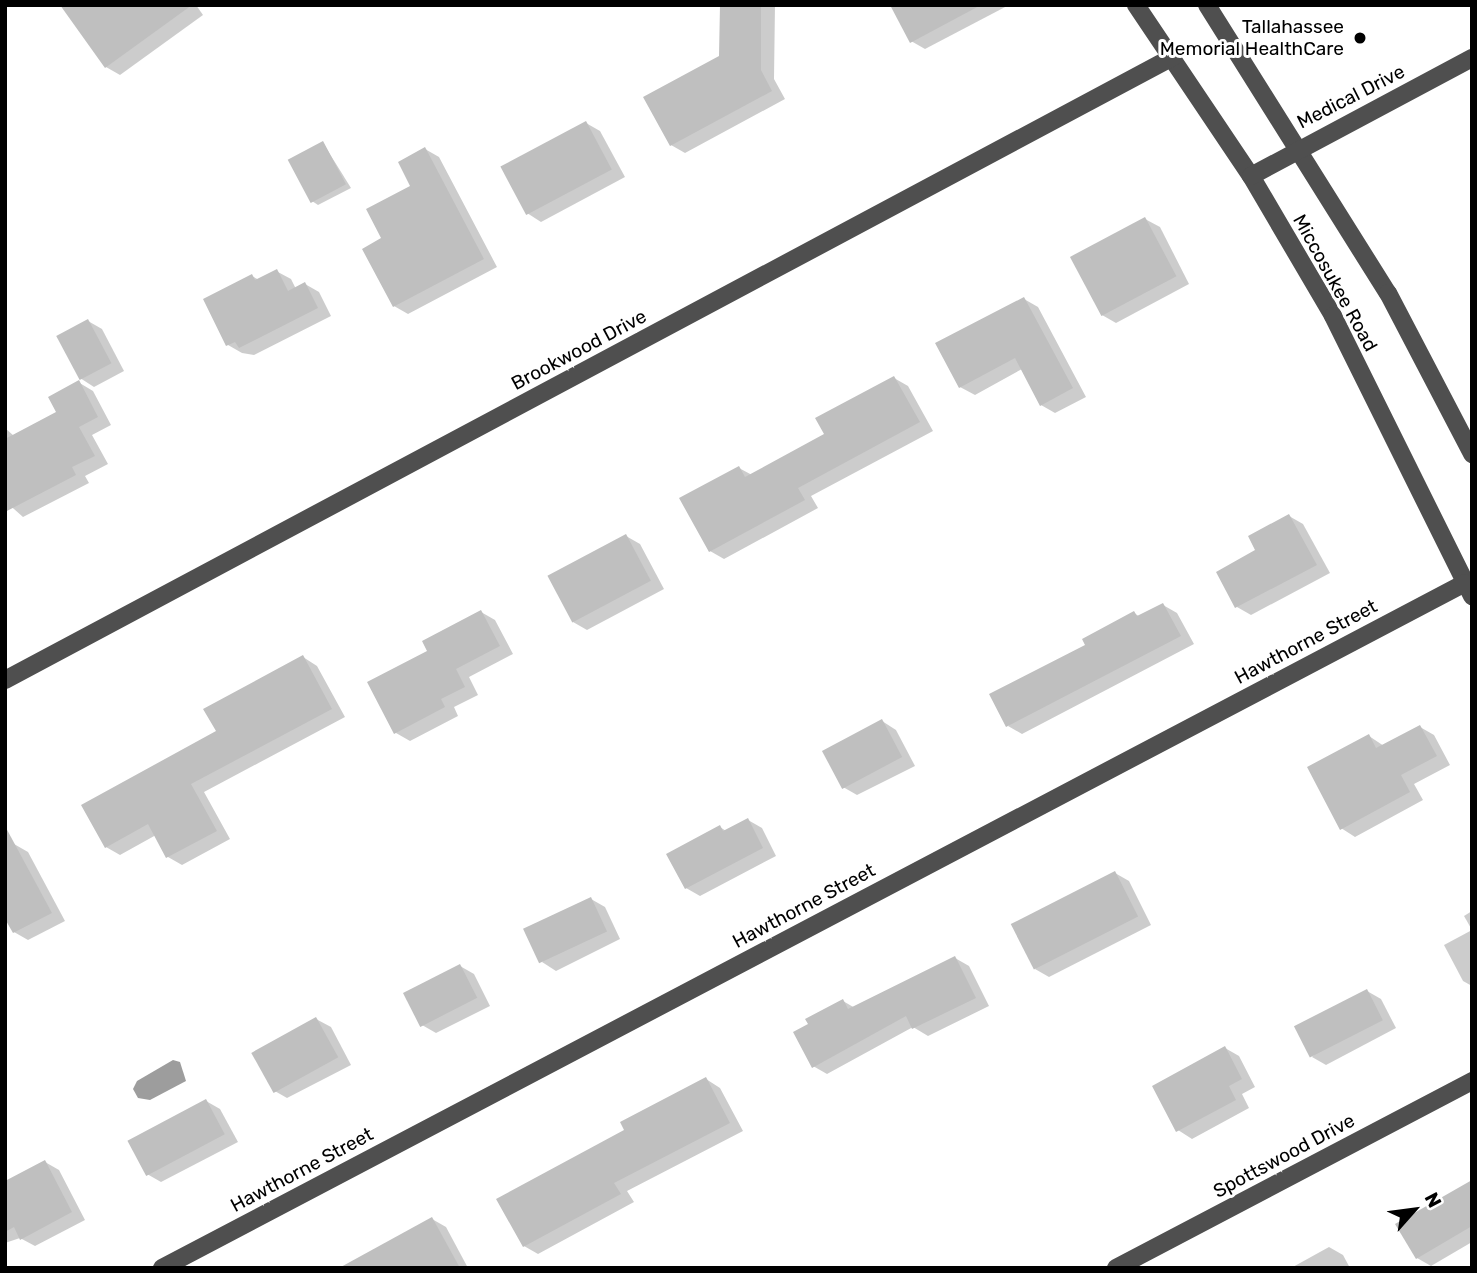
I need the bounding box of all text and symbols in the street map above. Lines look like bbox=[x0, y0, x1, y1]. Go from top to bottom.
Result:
place label: Tallahassee Memorial HealthCare bbox=[1160, 16, 1344, 60]
marker: Tallahassee Memorial HealthCare bbox=[1350, 28, 1370, 48]
street label: Medical Drive bbox=[1293, 60, 1409, 134]
street label: Miccosukee Road bbox=[1288, 211, 1382, 355]
street label: Brookwood Drive bbox=[508, 305, 650, 395]
street label: Hawthorne Street bbox=[1231, 595, 1381, 689]
street label: Hawthorne Street bbox=[729, 859, 879, 953]
street label: Spottswood Drive bbox=[1209, 1109, 1359, 1203]
street label: Hawthorne Street bbox=[227, 1123, 377, 1217]
north arrow bbox=[1379, 1175, 1449, 1245]
text: N bbox=[1420, 1188, 1446, 1211]

